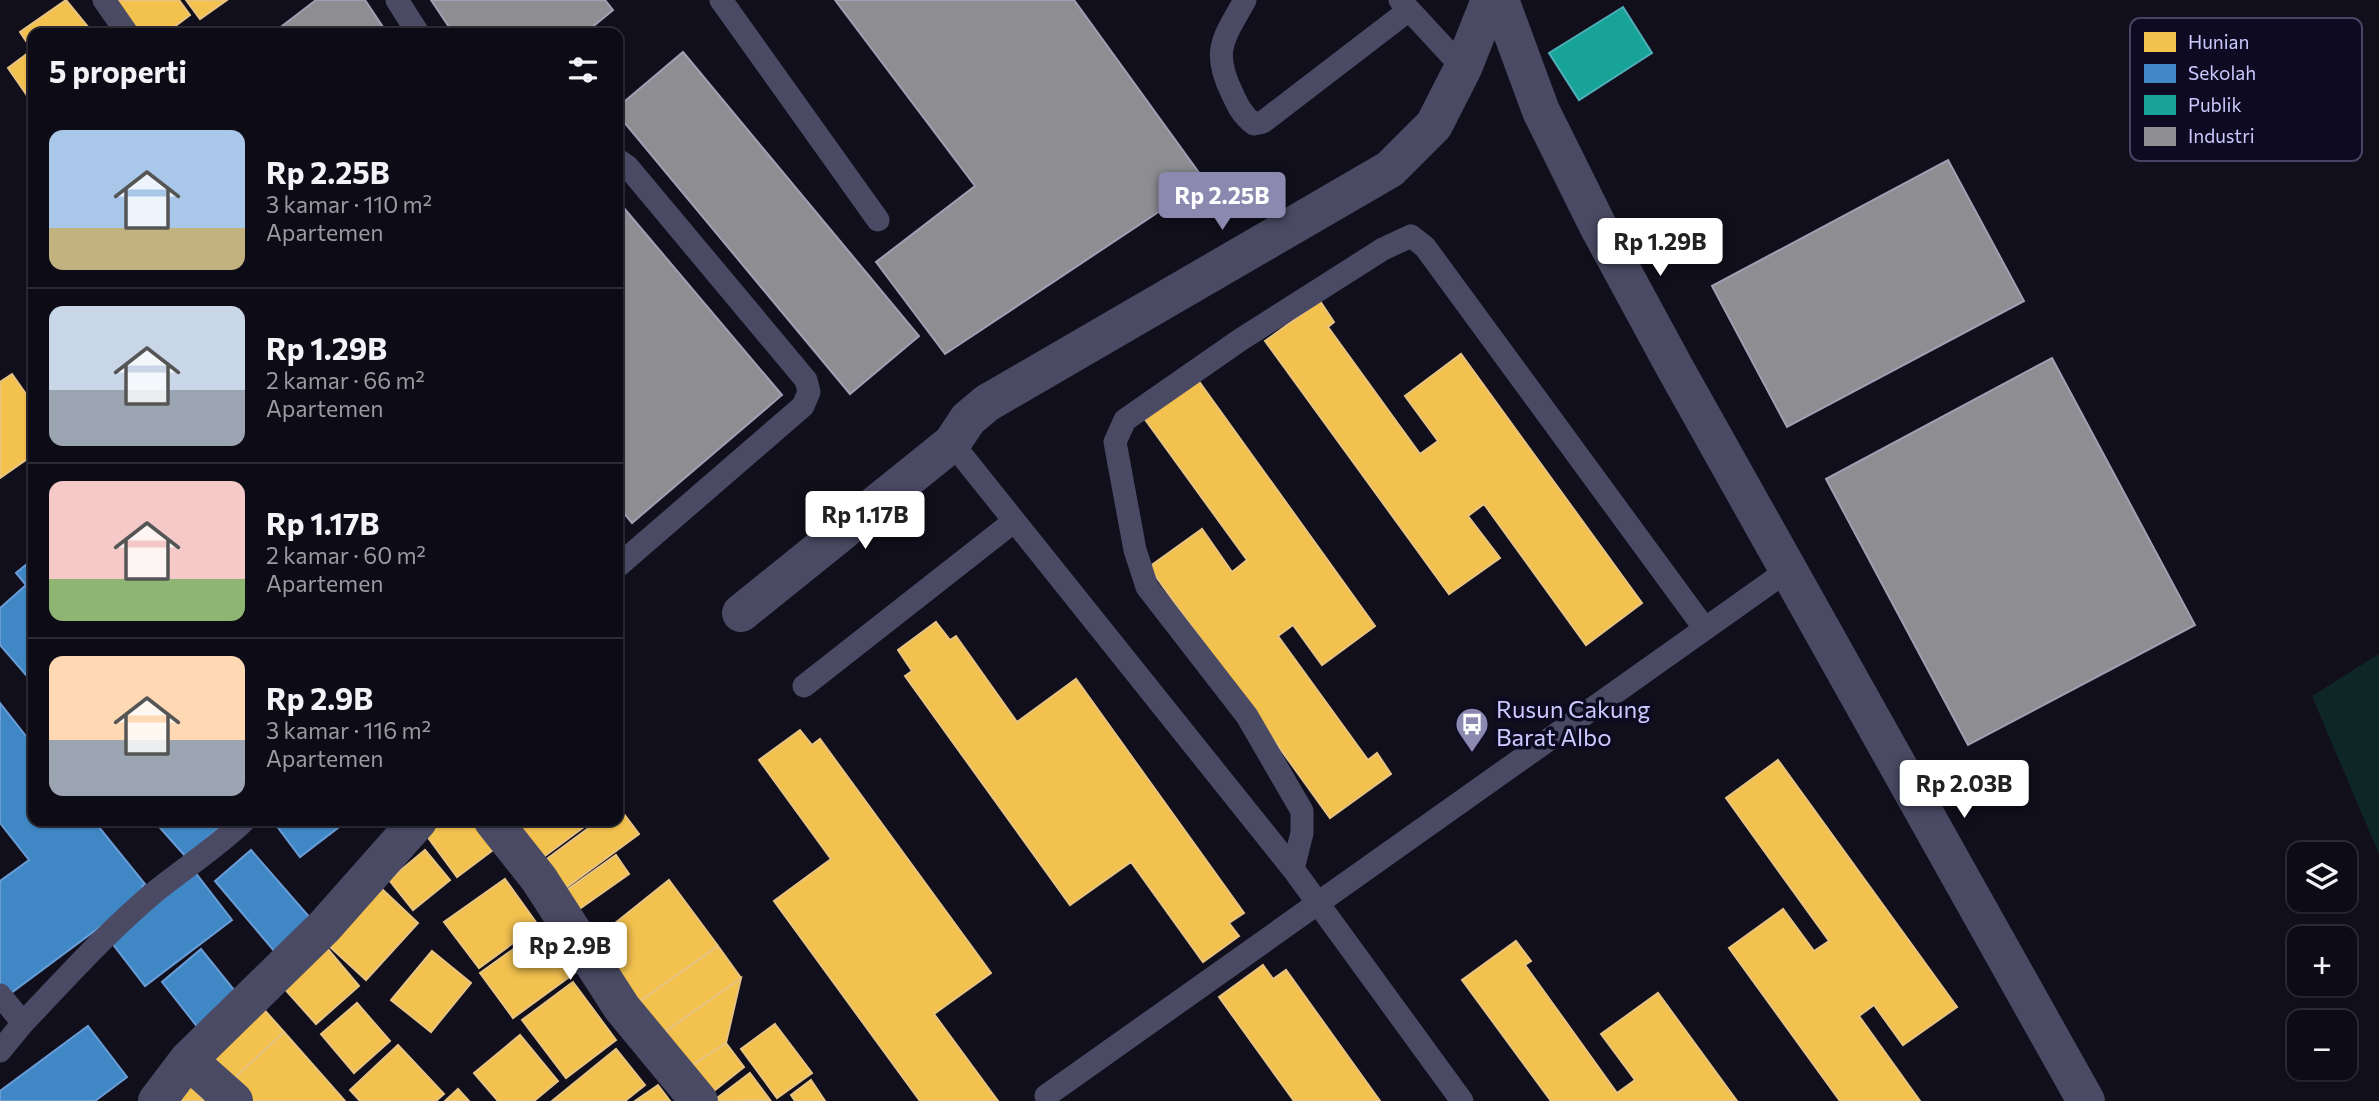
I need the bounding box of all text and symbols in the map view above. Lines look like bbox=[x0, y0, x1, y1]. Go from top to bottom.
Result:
legend bbox=[2130, 18, 2362, 161]
text: Hunian bbox=[2188, 30, 2249, 53]
icon: filters bbox=[564, 51, 602, 89]
text: 5 properti bbox=[49, 52, 187, 89]
text: Sekolah bbox=[2188, 61, 2256, 84]
text: Publik bbox=[2188, 93, 2242, 116]
text: Industri bbox=[2188, 124, 2255, 147]
text: Rp 2.25B bbox=[266, 153, 390, 190]
icon: home bbox=[105, 158, 189, 242]
pin: Rp 2.25B bbox=[1150, 173, 1294, 232]
text: Rp 2.25B bbox=[1175, 181, 1269, 209]
text: 3 kamar · 110 m² bbox=[266, 190, 432, 218]
text: Apartemen bbox=[266, 218, 383, 246]
pin: Rp 1.29B bbox=[1588, 218, 1732, 278]
text: Rp 1.29B bbox=[1614, 227, 1706, 255]
text: Rp 1.29B bbox=[266, 329, 387, 366]
icon: home bbox=[105, 334, 189, 418]
text: 2 kamar · 66 m² bbox=[266, 366, 425, 394]
text: Apartemen bbox=[266, 394, 383, 422]
pin: Rp 1.17B bbox=[793, 491, 937, 551]
text: Rp 1.17B bbox=[822, 500, 908, 528]
text: Rp 1.17B bbox=[266, 504, 379, 541]
icon: home bbox=[105, 509, 189, 593]
text: 2 kamar · 60 m² bbox=[266, 541, 426, 569]
text: Apartemen bbox=[266, 569, 383, 597]
text: Rp 2.9B bbox=[266, 679, 373, 716]
icon: home bbox=[105, 684, 189, 768]
place label: Rusun Cakung Barat Albo bbox=[1496, 694, 1650, 751]
bus stop icon: Rusun Cakung Barat Albo bbox=[1453, 705, 1491, 754]
text: 3 kamar · 116 m² bbox=[266, 716, 431, 744]
text: Apartemen bbox=[266, 744, 383, 772]
pin: Rp 2.03B bbox=[1892, 760, 2036, 820]
text: Rp 2.03B bbox=[1916, 769, 2012, 797]
map controls bbox=[2287, 842, 2357, 1080]
button: layers bbox=[2287, 842, 2357, 912]
pin: Rp 2.9B bbox=[505, 922, 635, 982]
button: + bbox=[2287, 926, 2357, 996]
text: Rp 2.9B bbox=[529, 931, 611, 959]
button: − bbox=[2287, 1010, 2357, 1080]

